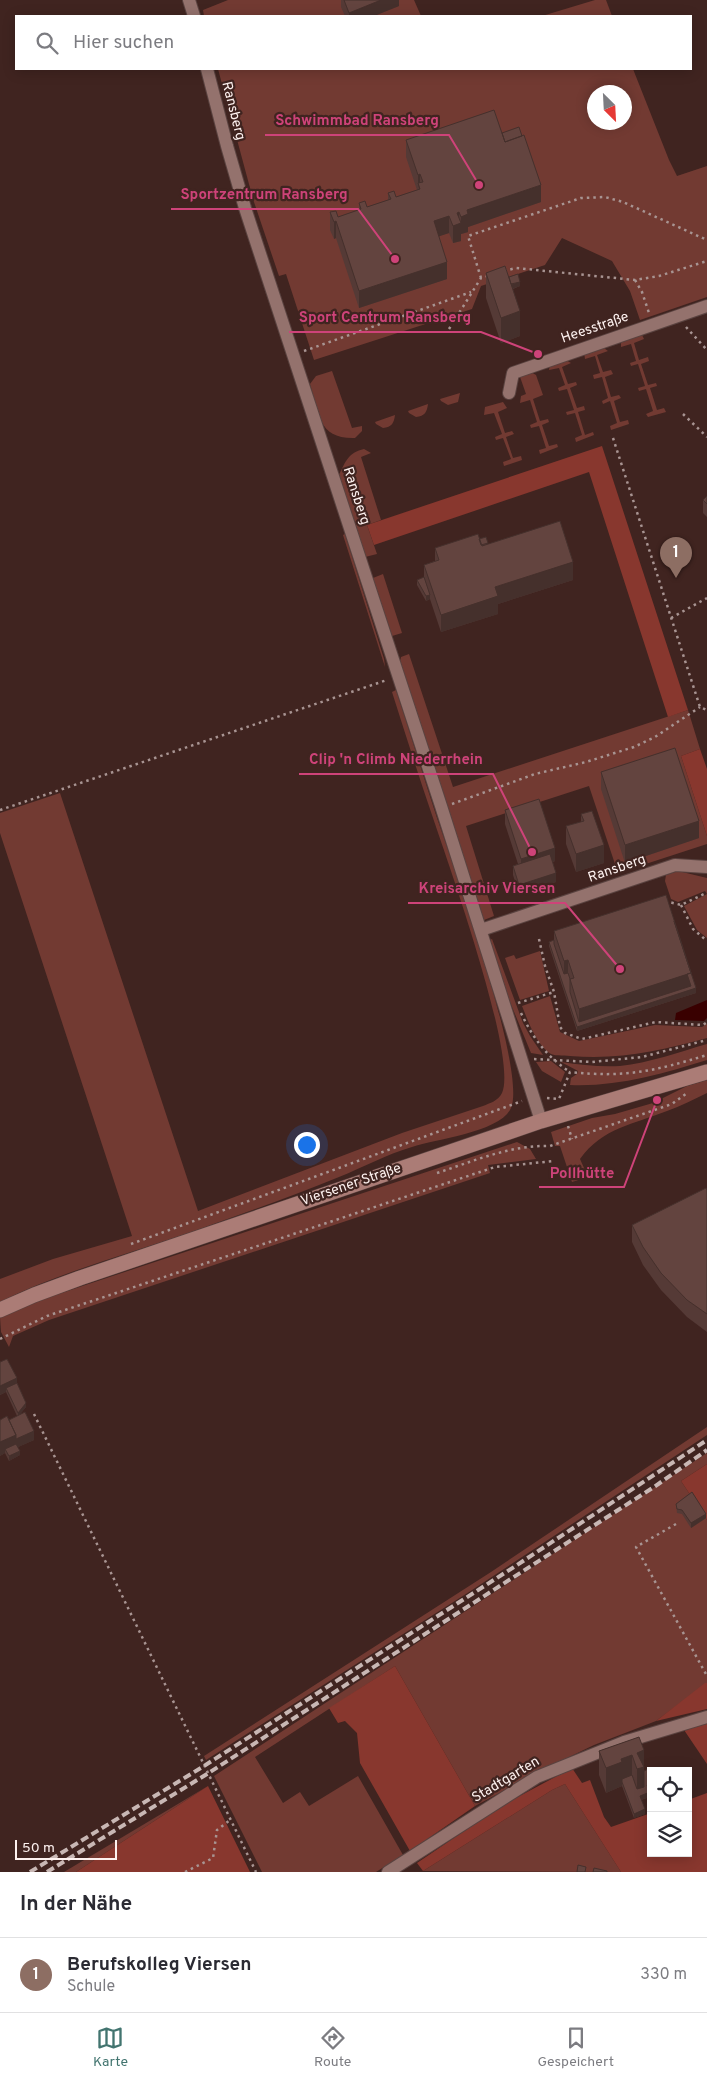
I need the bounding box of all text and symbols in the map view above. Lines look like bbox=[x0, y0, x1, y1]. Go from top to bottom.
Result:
search box bbox=[15, 15, 692, 70]
icon: search bbox=[33, 29, 61, 57]
text: Hier suchen bbox=[73, 31, 174, 55]
street label: Ransberg bbox=[218, 80, 248, 142]
north arrow bbox=[587, 85, 632, 130]
callout: Schwimmbad Ransberg bbox=[265, 105, 449, 135]
text: Schwimmbad Ransberg bbox=[275, 112, 439, 131]
callout: Sportzentrum Ransberg bbox=[171, 179, 358, 209]
text: Sportzentrum Ransberg bbox=[180, 186, 348, 205]
callout: Sport Centrum Ransberg bbox=[289, 302, 481, 332]
street label: Heesstraße bbox=[559, 308, 631, 348]
text: Sport Centrum Ransberg bbox=[299, 309, 471, 328]
street label: Ransberg bbox=[339, 465, 373, 527]
pin: 1 bbox=[660, 537, 692, 578]
callout: Clip 'n Climb Niederrhein bbox=[299, 744, 493, 774]
text: Clip 'n Climb Niederrhein bbox=[309, 751, 483, 770]
street label: Ransberg bbox=[586, 851, 648, 887]
callout: Kreisarchiv Viersen bbox=[408, 873, 565, 903]
text: Kreisarchiv Viersen bbox=[419, 880, 555, 899]
your location bbox=[294, 1132, 320, 1158]
callout: Pollhütte bbox=[539, 1157, 624, 1187]
street label: Viersener Straße bbox=[299, 1160, 403, 1210]
text: Pollhütte bbox=[550, 1165, 614, 1184]
street label: Stadtgarten bbox=[469, 1753, 543, 1807]
map controls bbox=[647, 1767, 692, 1857]
button: locate bbox=[647, 1767, 692, 1812]
button: layers bbox=[647, 1812, 692, 1857]
scale bar bbox=[15, 1837, 118, 1860]
text: 50 m bbox=[22, 1840, 55, 1857]
text: In der Nähe bbox=[20, 1891, 132, 1918]
text: Berufskolleg Viersen bbox=[67, 1953, 252, 1977]
text: 1 bbox=[33, 1965, 39, 1985]
text: 330 m bbox=[640, 1965, 687, 1985]
text: Schule bbox=[67, 1977, 115, 1997]
tab: Karte bbox=[93, 2024, 128, 2071]
tab: Route bbox=[314, 2024, 351, 2071]
tab: Gespeichert bbox=[537, 2024, 614, 2071]

